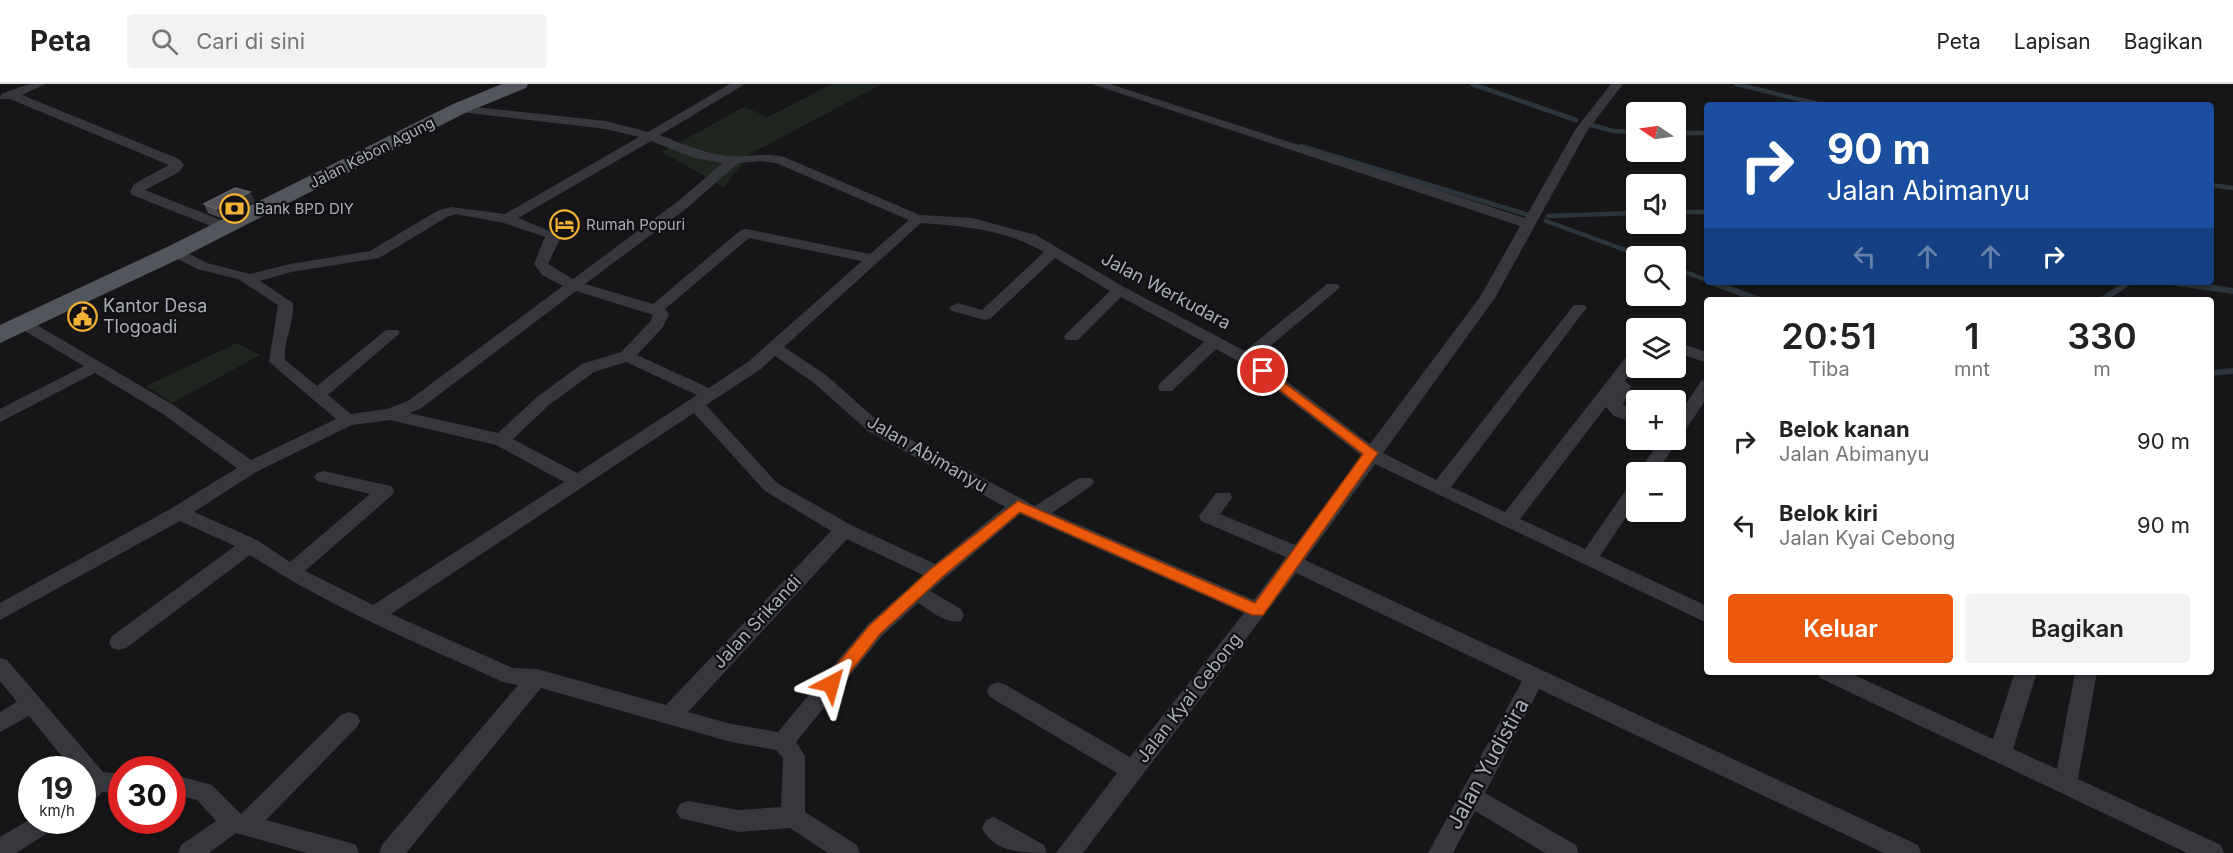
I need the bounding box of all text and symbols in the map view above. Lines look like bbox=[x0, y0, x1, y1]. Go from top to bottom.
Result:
search box bbox=[127, 14, 547, 68]
text: Peta bbox=[30, 24, 91, 58]
icon: search bbox=[148, 25, 181, 58]
text: Cari di sini bbox=[196, 28, 305, 54]
text: Peta bbox=[1937, 29, 1981, 54]
text: Lapisan bbox=[2014, 29, 2091, 54]
text: Bagikan bbox=[2124, 29, 2203, 54]
north arrow bbox=[1626, 102, 1686, 162]
map controls bbox=[1626, 102, 1686, 522]
street label: Jalan Kebon Agung bbox=[306, 113, 438, 192]
text: 90 m bbox=[1827, 123, 1931, 174]
icon: right bbox=[1728, 126, 1806, 204]
button: sound bbox=[1626, 174, 1686, 234]
text: Jalan Abimanyu bbox=[1827, 174, 2030, 207]
bank icon: Bank BPD DIY bbox=[218, 193, 250, 225]
place label: Bank BPD DIY bbox=[255, 199, 354, 218]
hotel icon: Rumah Popuri bbox=[549, 209, 581, 241]
place label: Rumah Popuri bbox=[586, 215, 685, 234]
icon: left bbox=[1848, 240, 1881, 273]
icon: ahead bbox=[1911, 240, 1944, 273]
icon: ahead bbox=[1974, 240, 2007, 273]
icon: right bbox=[2037, 240, 2070, 273]
button: search bbox=[1626, 246, 1686, 306]
street label: Jalan Werkudara bbox=[1098, 248, 1235, 334]
place label: Kantor Desa Tlogoadi bbox=[103, 295, 207, 337]
public building icon: Kantor Desa Tlogoadi bbox=[66, 300, 98, 332]
text: 20:51 bbox=[1781, 314, 1877, 358]
text: 1 bbox=[1964, 314, 1980, 358]
text: 330 bbox=[2067, 314, 2137, 358]
button: layers bbox=[1626, 318, 1686, 378]
pin bbox=[1237, 345, 1288, 396]
icon: arrive bbox=[1246, 354, 1279, 387]
text: Tiba bbox=[1808, 357, 1850, 381]
text: mnt bbox=[1954, 357, 1990, 381]
text: m bbox=[2093, 357, 2111, 381]
button: + bbox=[1626, 390, 1686, 450]
street label: Jalan Abimanyu bbox=[863, 411, 991, 497]
text: Belok kanan bbox=[1779, 416, 1910, 442]
icon: right bbox=[1728, 425, 1761, 458]
text: 90 m bbox=[2137, 428, 2190, 454]
text: Jalan Abimanyu bbox=[1779, 442, 1929, 466]
button: − bbox=[1626, 462, 1686, 522]
text: Belok kiri bbox=[1779, 500, 1878, 526]
icon: left bbox=[1728, 509, 1761, 542]
text: 90 m bbox=[2137, 512, 2190, 538]
text: Jalan Kyai Cebong bbox=[1779, 526, 1955, 550]
street label: Jalan Srikandi bbox=[708, 571, 805, 673]
button: Keluar bbox=[1728, 594, 1953, 663]
button: Bagikan bbox=[1965, 594, 2190, 663]
street label: Jalan Kyai Cebong bbox=[1132, 629, 1246, 767]
position arrow bbox=[799, 652, 863, 716]
street label: Jalan Yudistira bbox=[1441, 694, 1534, 833]
speed limit sign: 30 bbox=[108, 756, 186, 834]
text: 19 bbox=[41, 770, 73, 806]
text: km/h bbox=[39, 801, 75, 820]

